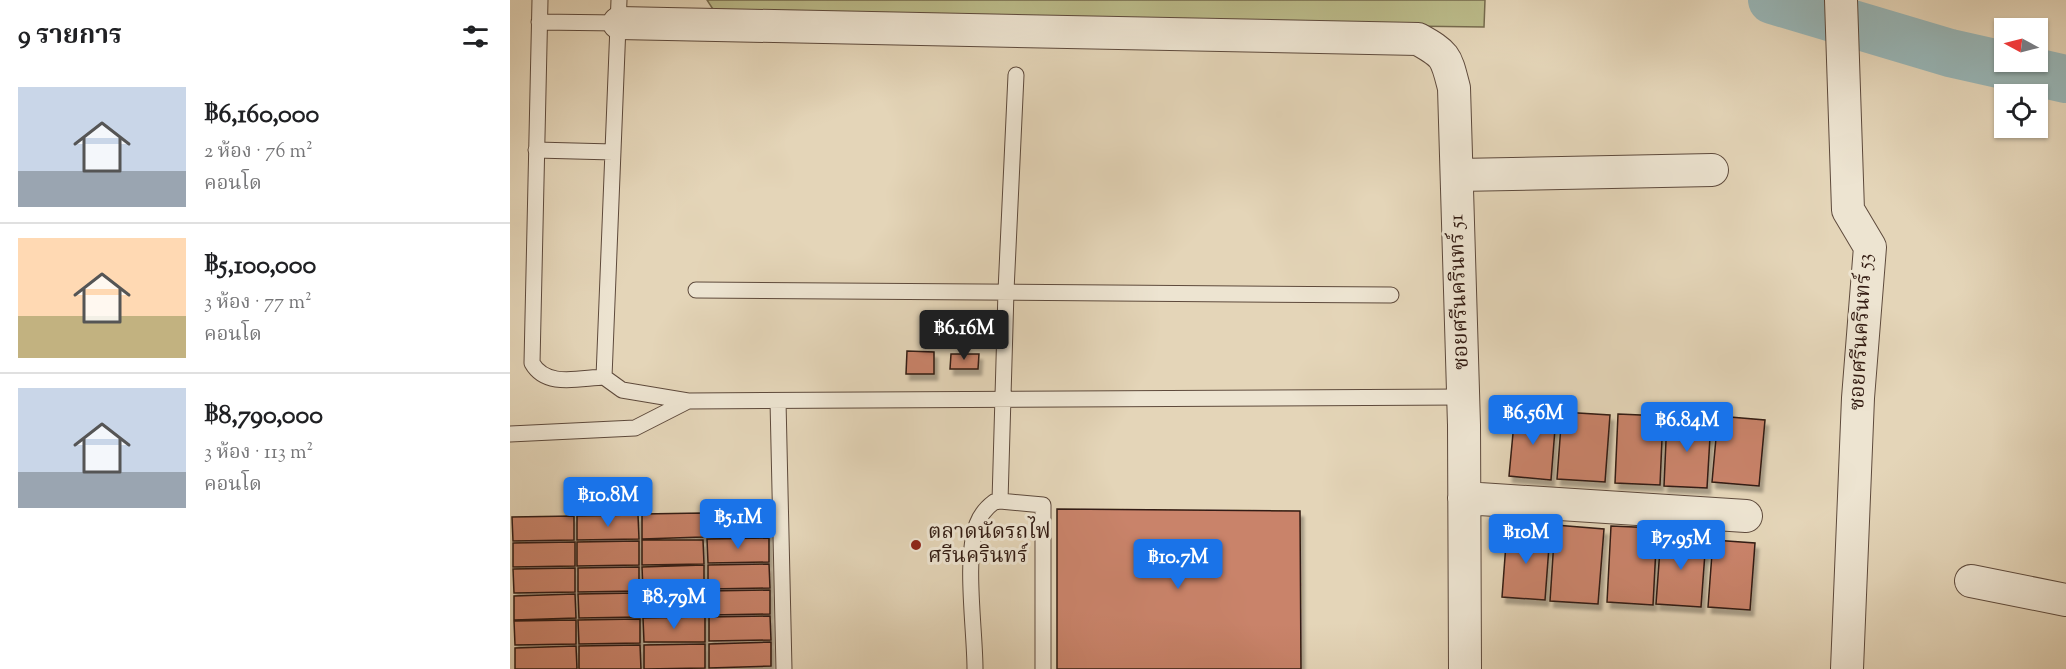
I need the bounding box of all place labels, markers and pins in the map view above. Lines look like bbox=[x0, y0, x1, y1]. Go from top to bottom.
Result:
pin: ฿6.16M bbox=[915, 310, 1013, 361]
pin: ฿6.56M bbox=[1484, 395, 1582, 446]
pin: ฿6.84M bbox=[1638, 402, 1736, 453]
pin: ฿10.8M bbox=[559, 477, 657, 528]
pin: ฿5.1M bbox=[696, 499, 780, 550]
pin: ฿10M bbox=[1490, 514, 1562, 565]
place label: ตลาดนัดรถไฟ ศรีนครินทร์ bbox=[928, 516, 1051, 572]
pin: ฿7.95M bbox=[1632, 520, 1730, 571]
marker: ตลาดนัดรถไฟ ศรีนครินทร์ bbox=[909, 538, 923, 552]
pin: ฿10.7M bbox=[1129, 539, 1227, 590]
pin: ฿8.79M bbox=[625, 579, 723, 630]

